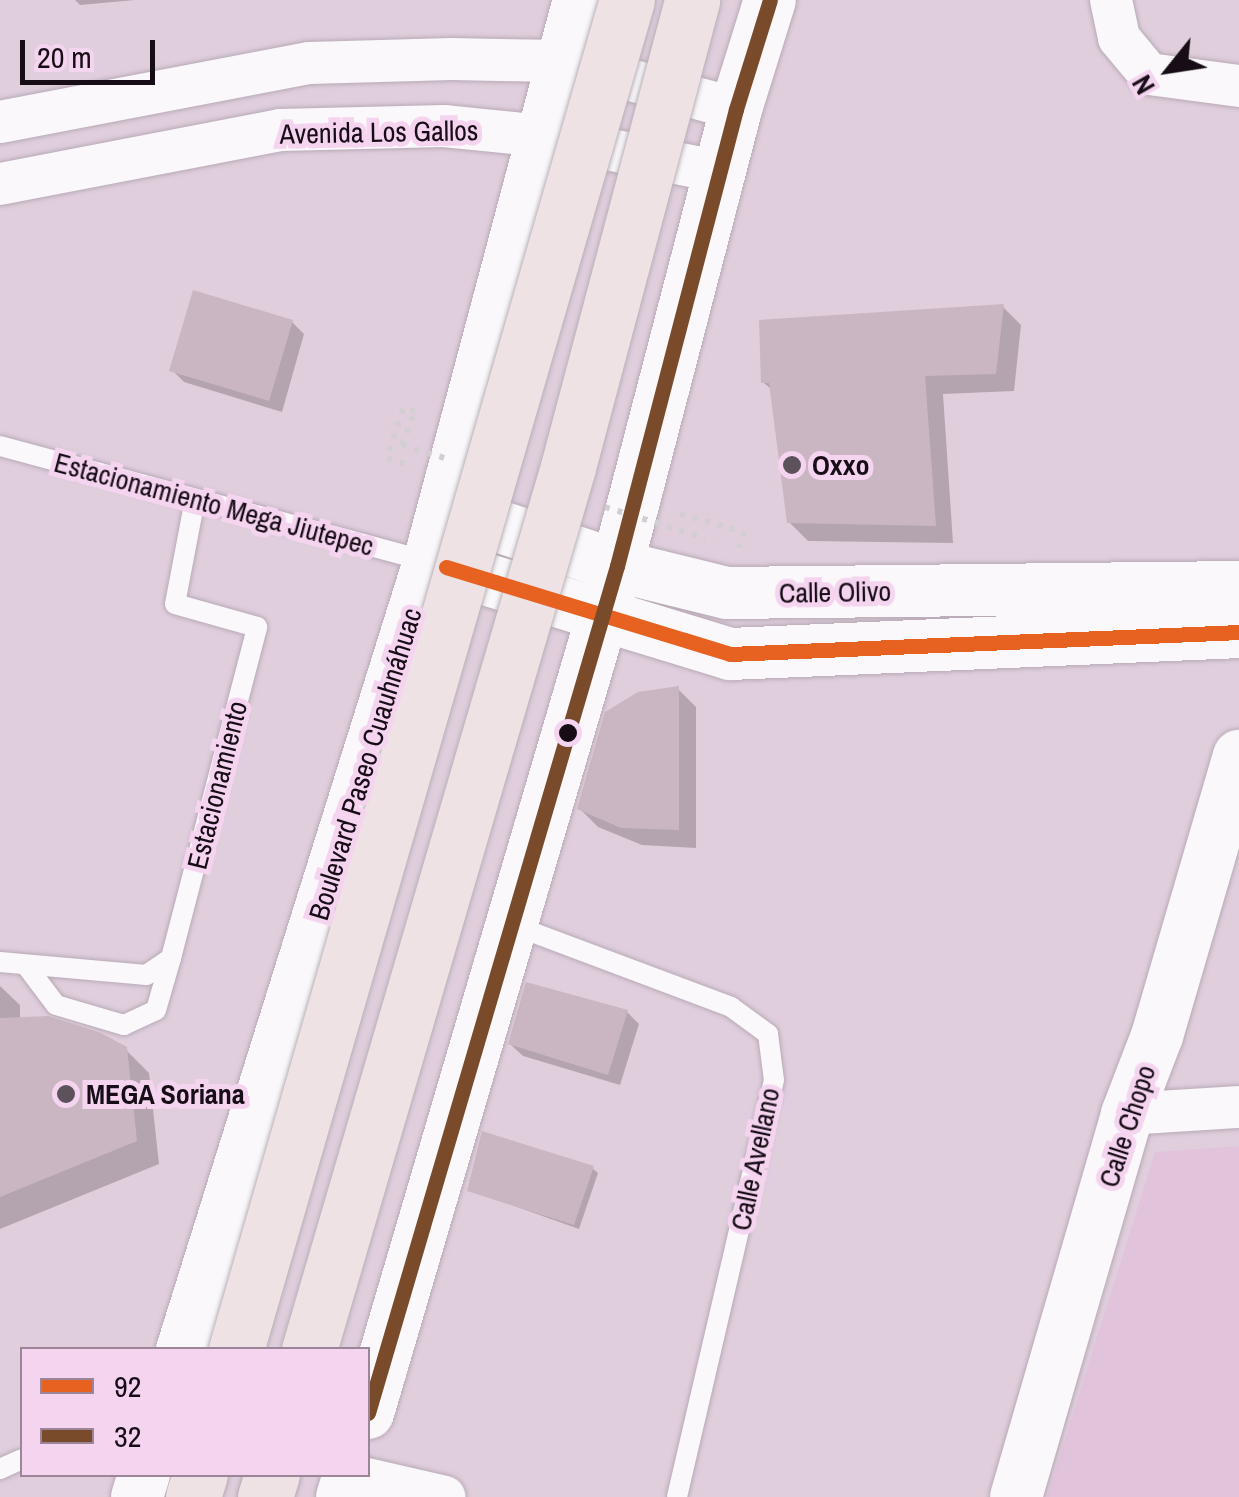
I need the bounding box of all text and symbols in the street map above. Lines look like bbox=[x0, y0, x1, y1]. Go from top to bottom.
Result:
scale bar bbox=[25, 20, 160, 82]
north arrow bbox=[1119, 20, 1219, 120]
text: 20 m bbox=[37, 37, 92, 77]
text: N bbox=[1122, 68, 1164, 102]
street label: Avenida Los Gallos bbox=[279, 113, 479, 151]
street label: Estacionamiento Mega Jiutepec bbox=[51, 445, 377, 563]
place label: Oxxo bbox=[812, 448, 869, 482]
marker: Oxxo bbox=[781, 454, 803, 476]
street label: Calle Olivo bbox=[779, 574, 891, 610]
street label: Boulevard Paseo Cuauhnáhuac bbox=[302, 604, 428, 924]
street label: Estacionamiento bbox=[180, 697, 254, 873]
unlabelled marker bbox=[558, 723, 578, 743]
street label: Calle Chopo bbox=[1092, 1061, 1162, 1191]
place label: MEGA Soriana bbox=[86, 1077, 245, 1111]
marker: MEGA Soriana bbox=[55, 1083, 77, 1105]
street label: Calle Avellano bbox=[723, 1084, 787, 1234]
legend bbox=[20, 1347, 370, 1477]
text: 92 bbox=[114, 1366, 141, 1406]
text: 32 bbox=[114, 1416, 141, 1456]

